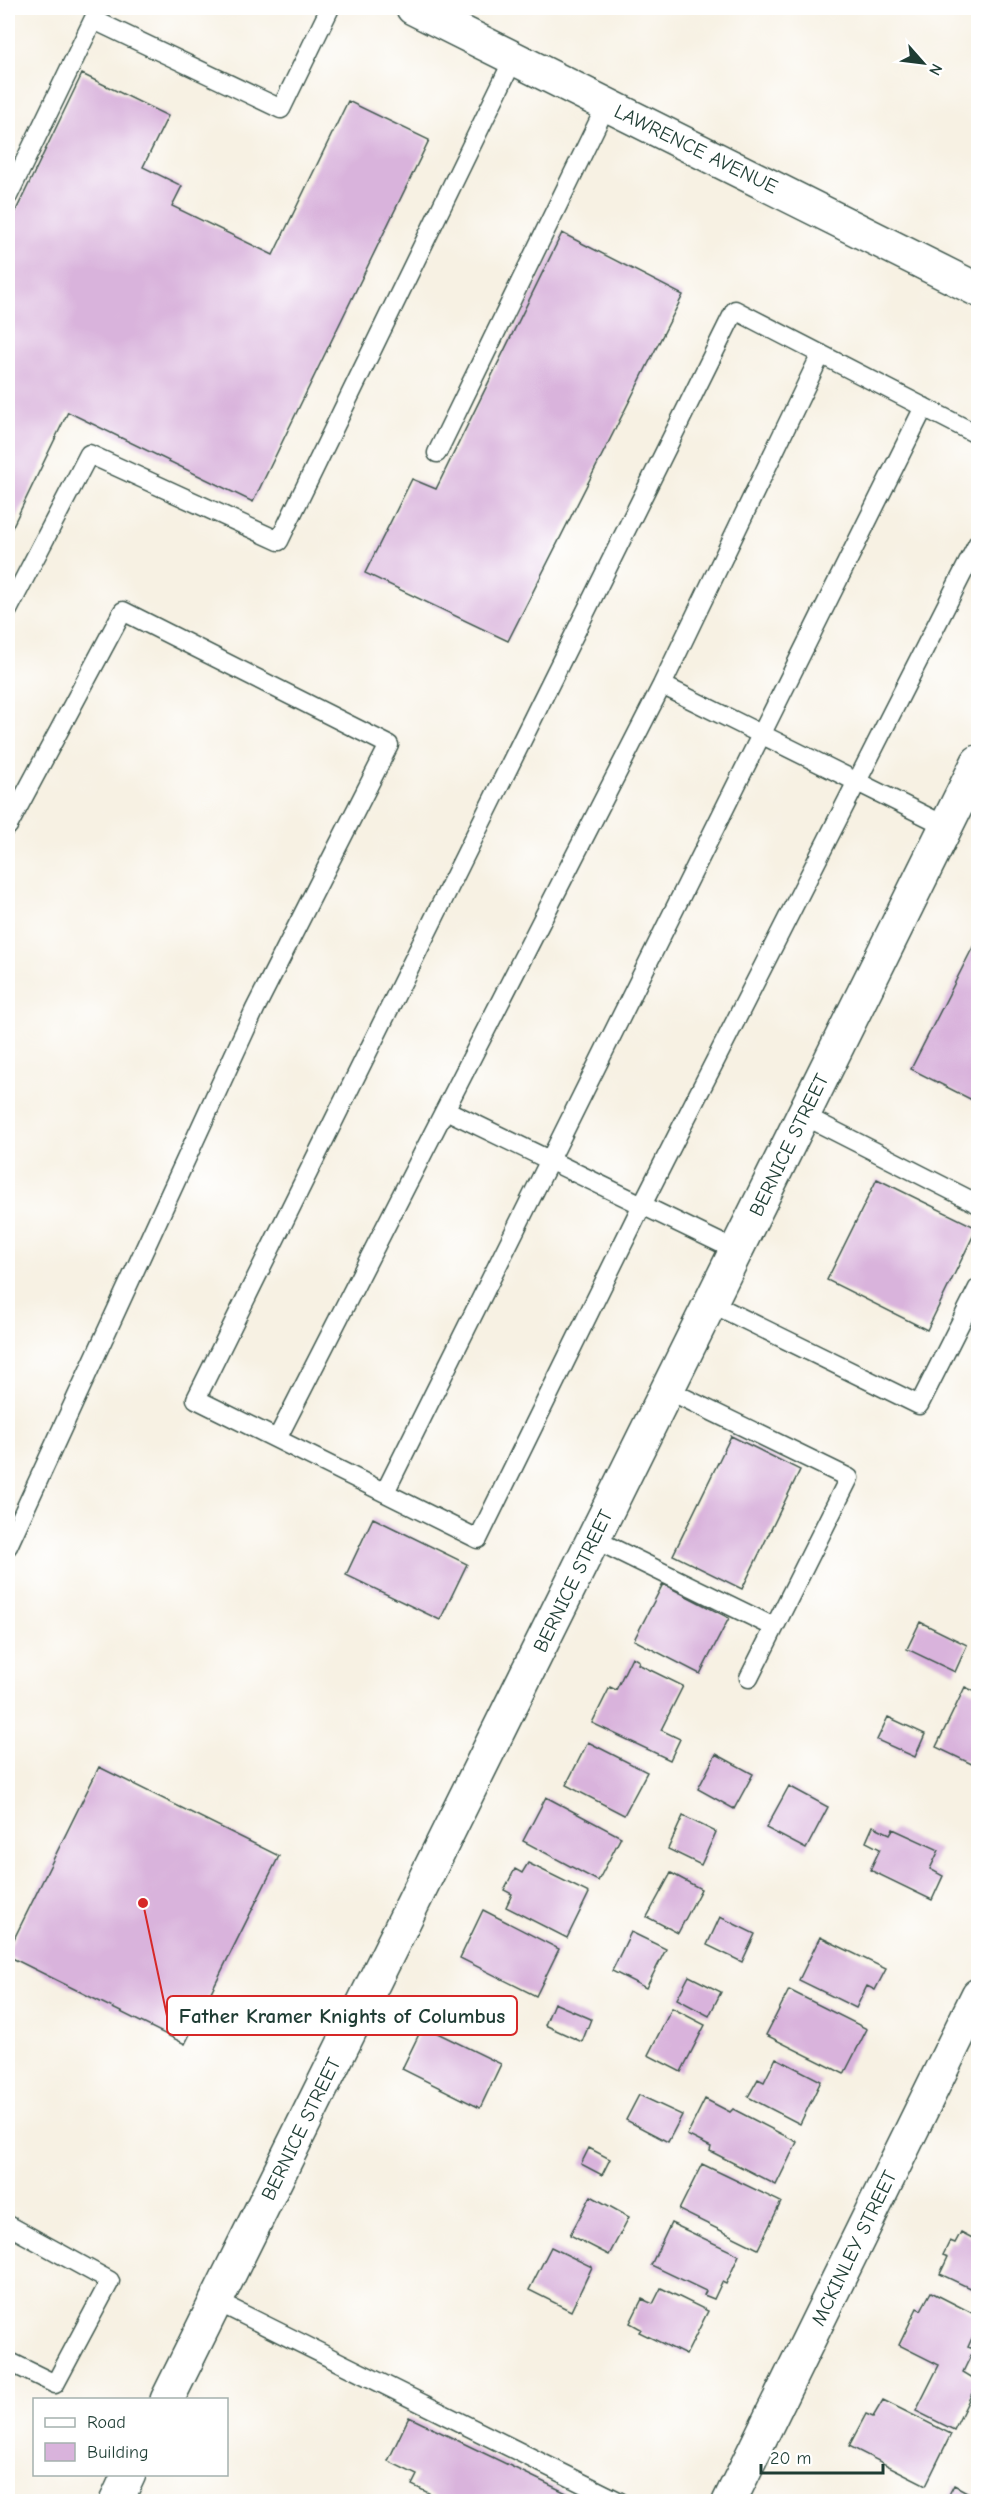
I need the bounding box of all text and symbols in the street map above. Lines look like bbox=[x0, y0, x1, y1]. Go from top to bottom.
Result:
north arrow bbox=[893, 33, 953, 93]
text: N bbox=[925, 61, 946, 78]
street label: LAWRENCE AVENUE bbox=[611, 99, 781, 199]
street label: BERNICE STREET bbox=[745, 1069, 834, 1220]
street label: BERNICE STREET bbox=[529, 1505, 618, 1656]
callout: Father Kramer Knights of Columbus bbox=[167, 1996, 517, 2035]
text: Father Kramer Knights of Columbus bbox=[179, 2004, 505, 2028]
street label: BERNICE STREET bbox=[257, 2053, 346, 2204]
street label: MCKINLEY STREET bbox=[806, 2166, 902, 2329]
legend bbox=[33, 2398, 228, 2476]
text: Road bbox=[87, 2412, 126, 2433]
scale bar bbox=[761, 2437, 882, 2475]
text: Building bbox=[87, 2442, 149, 2463]
text: 20 m bbox=[770, 2448, 811, 2469]

